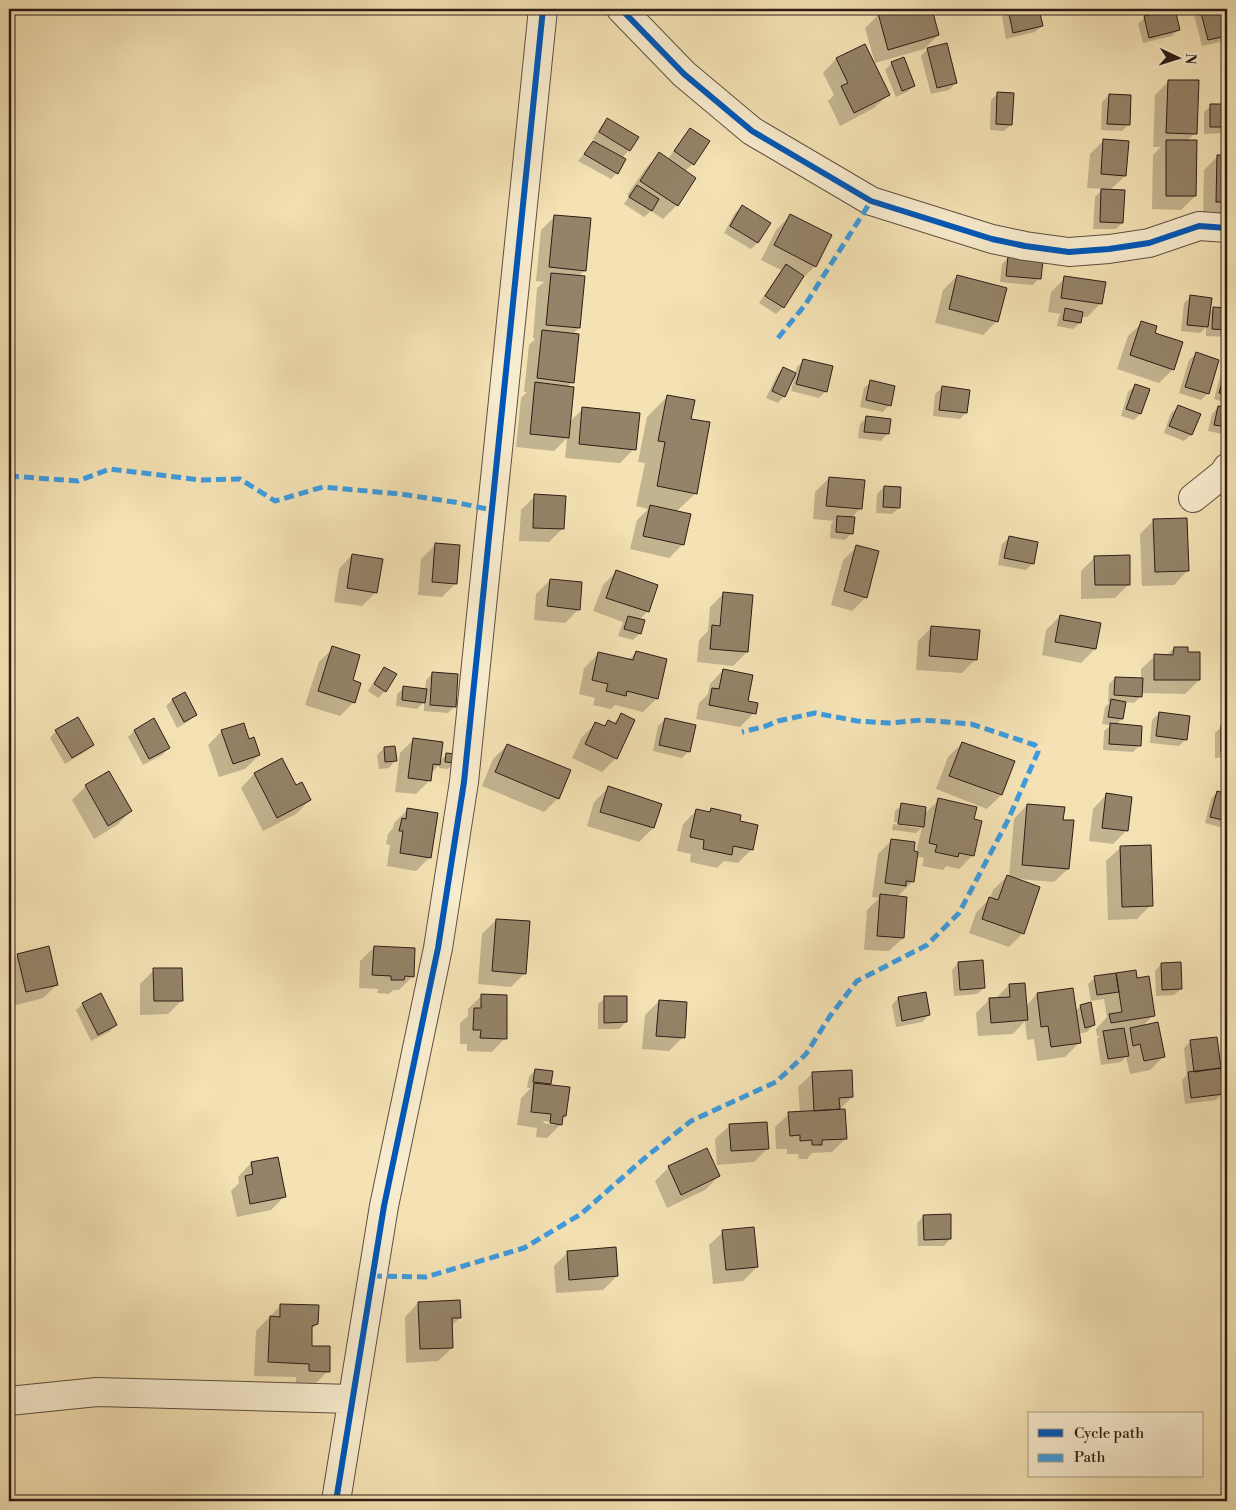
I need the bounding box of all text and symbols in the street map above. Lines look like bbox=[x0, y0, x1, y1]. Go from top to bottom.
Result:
north arrow bbox=[1154, 32, 1204, 82]
text: N bbox=[1181, 53, 1199, 65]
legend bbox=[1028, 1412, 1204, 1478]
text: Cycle path bbox=[1074, 1424, 1144, 1443]
text: Path bbox=[1074, 1448, 1106, 1467]

